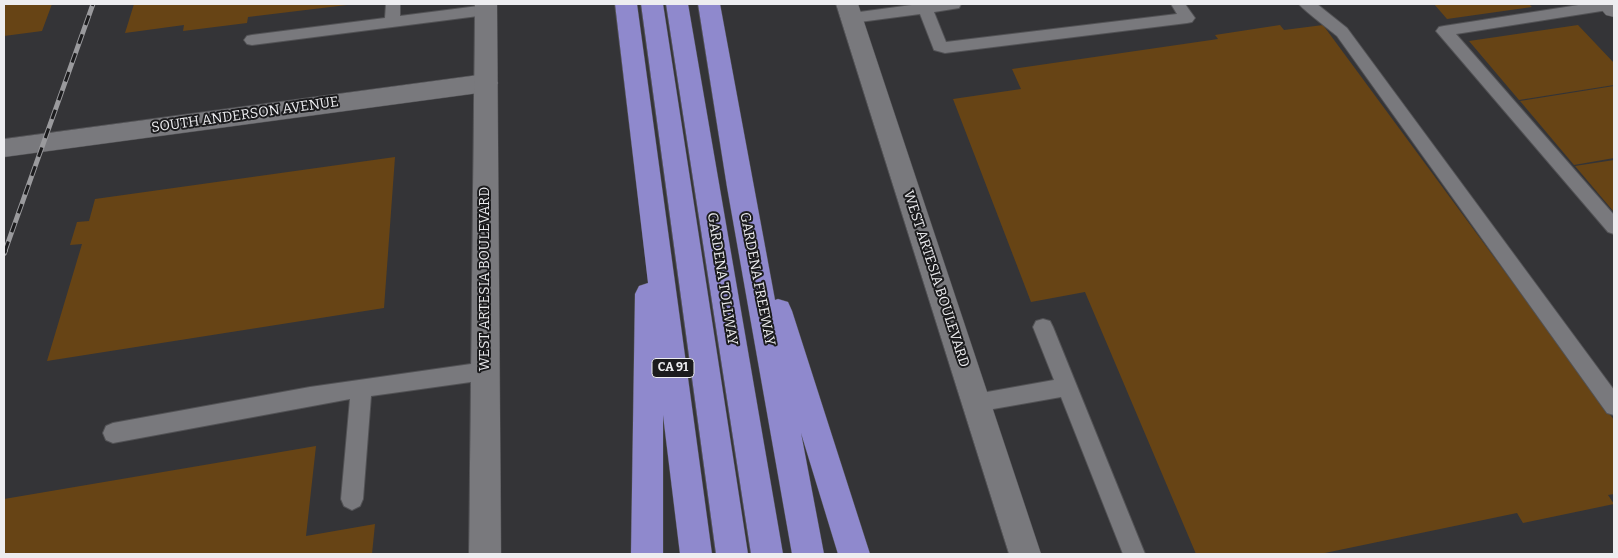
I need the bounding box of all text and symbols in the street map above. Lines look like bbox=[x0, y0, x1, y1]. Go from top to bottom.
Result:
street label: SOUTH ANDERSON AVENUE bbox=[150, 94, 340, 136]
street label: WEST ARTESIA BOULEVARD bbox=[477, 187, 493, 371]
street label: WEST ARTESIA BOULEVARD bbox=[899, 189, 973, 369]
street label: GARDENA TOLLWAY bbox=[703, 211, 741, 347]
street label: GARDENA FREEWAY bbox=[736, 211, 778, 347]
road number: CA 91 bbox=[652, 358, 694, 378]

